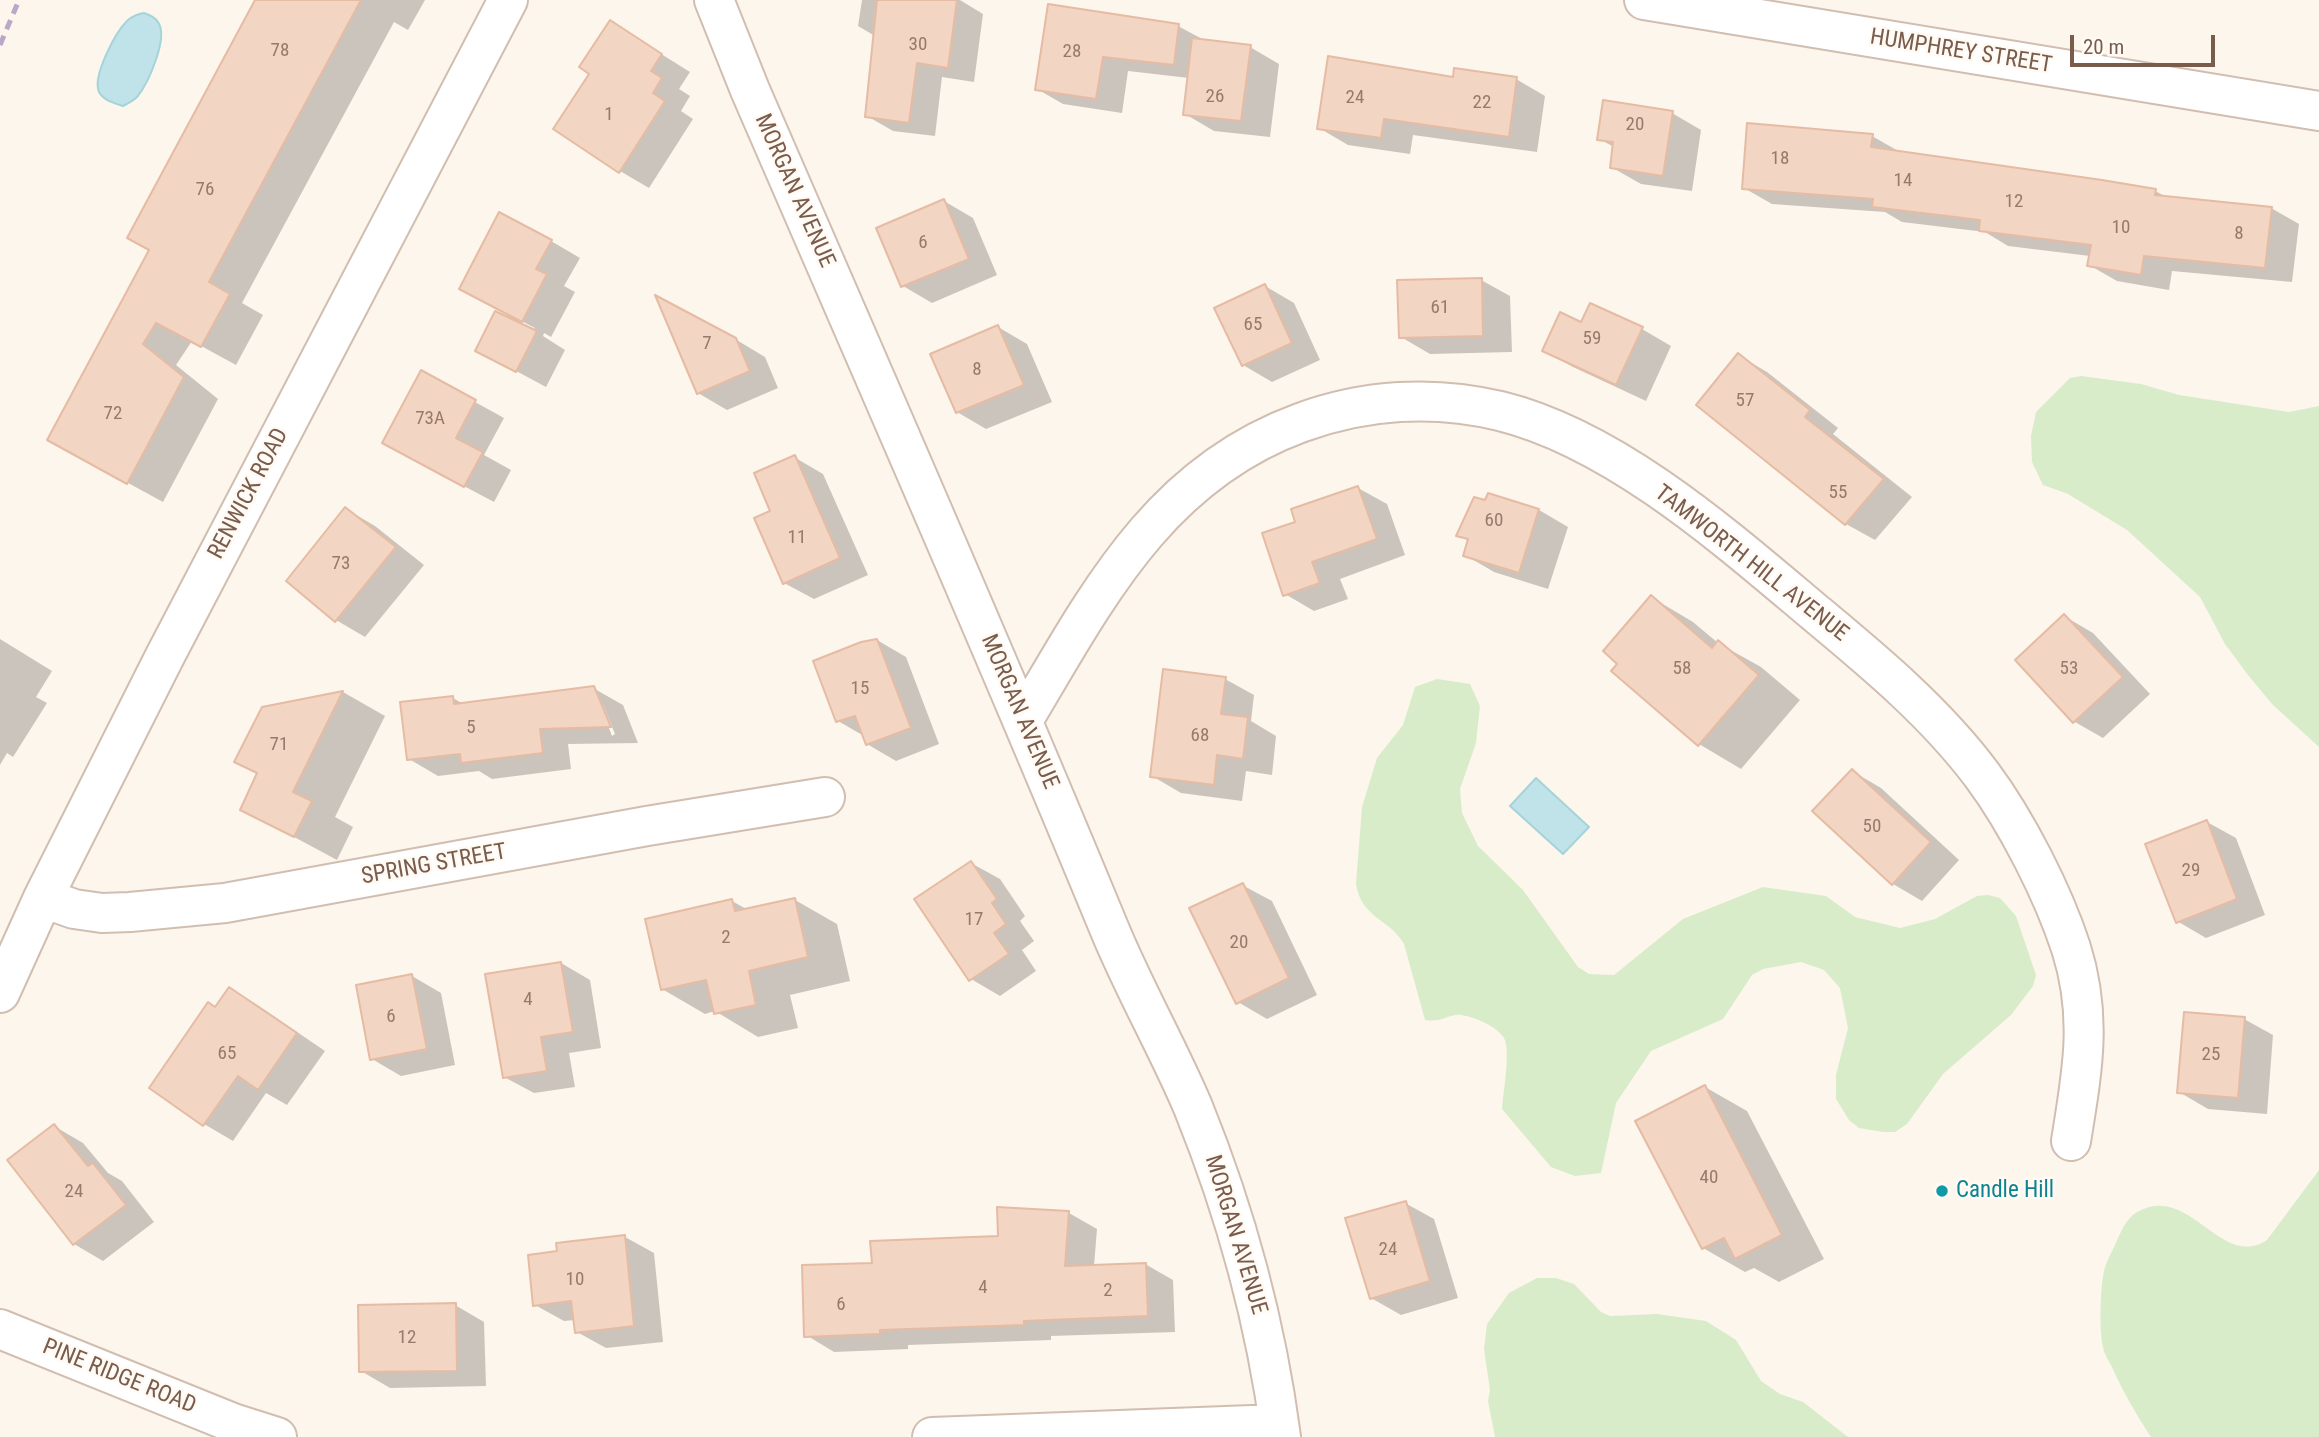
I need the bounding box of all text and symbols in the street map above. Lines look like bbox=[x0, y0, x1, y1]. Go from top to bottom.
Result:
scale bar bbox=[2074, 21, 2219, 65]
street label: HUMPHREY STREET bbox=[1868, 24, 2054, 80]
house number: 30 bbox=[909, 34, 927, 56]
text: 20 m bbox=[2083, 35, 2124, 59]
house number: 78 bbox=[271, 40, 289, 62]
house number: 28 bbox=[1063, 41, 1081, 63]
house number: 26 bbox=[1206, 86, 1224, 108]
house number: 24 bbox=[1346, 87, 1364, 109]
house number: 22 bbox=[1473, 92, 1491, 114]
house number: 1 bbox=[604, 104, 614, 126]
street label: MORGAN AVENUE bbox=[748, 110, 840, 272]
house number: 20 bbox=[1626, 114, 1644, 136]
house number: 18 bbox=[1771, 148, 1789, 170]
house number: 14 bbox=[1894, 170, 1912, 192]
house number: 76 bbox=[196, 179, 214, 201]
house number: 12 bbox=[2005, 191, 2023, 213]
house number: 10 bbox=[2112, 217, 2130, 239]
house number: 8 bbox=[2234, 223, 2244, 245]
house number: 6 bbox=[918, 232, 928, 254]
house number: 61 bbox=[1431, 297, 1449, 319]
house number: 65 bbox=[1244, 314, 1262, 336]
house number: 59 bbox=[1583, 328, 1601, 350]
house number: 7 bbox=[702, 333, 712, 355]
house number: 8 bbox=[972, 359, 982, 381]
house number: 57 bbox=[1736, 390, 1754, 412]
house number: 72 bbox=[104, 403, 122, 425]
house number: 73A bbox=[415, 408, 445, 430]
street label: RENWICK ROAD bbox=[203, 424, 295, 564]
street label: TAMWORTH HILL AVENUE bbox=[1649, 480, 1853, 648]
house number: 55 bbox=[1829, 482, 1847, 504]
house number: 60 bbox=[1485, 510, 1503, 532]
house number: 11 bbox=[788, 527, 806, 549]
house number: 73 bbox=[332, 553, 350, 575]
street label: MORGAN AVENUE bbox=[974, 631, 1064, 793]
house number: 58 bbox=[1673, 658, 1691, 680]
house number: 53 bbox=[2060, 658, 2078, 680]
house number: 15 bbox=[851, 678, 869, 700]
house number: 5 bbox=[466, 717, 476, 739]
house number: 68 bbox=[1191, 725, 1209, 747]
house number: 71 bbox=[270, 734, 288, 756]
house number: 50 bbox=[1863, 816, 1881, 838]
street label: SPRING STREET bbox=[359, 839, 509, 891]
house number: 29 bbox=[2182, 860, 2200, 882]
house number: 17 bbox=[965, 909, 983, 931]
house number: 2 bbox=[721, 927, 731, 949]
house number: 20 bbox=[1230, 932, 1248, 954]
house number: 4 bbox=[523, 989, 533, 1011]
house number: 6 bbox=[386, 1006, 396, 1028]
house number: 65 bbox=[218, 1043, 236, 1065]
house number: 25 bbox=[2202, 1044, 2220, 1066]
street label: MORGAN AVENUE bbox=[1198, 1152, 1272, 1318]
house number: 40 bbox=[1700, 1167, 1718, 1189]
place label: Candle Hill bbox=[1956, 1177, 2054, 1205]
house number: 24 bbox=[65, 1181, 83, 1203]
marker: Candle Hill bbox=[1934, 1183, 1950, 1199]
house number: 24 bbox=[1379, 1239, 1397, 1261]
house number: 10 bbox=[566, 1269, 584, 1291]
house number: 4 bbox=[978, 1277, 988, 1299]
house number: 2 bbox=[1103, 1280, 1113, 1302]
house number: 6 bbox=[836, 1294, 846, 1316]
house number: 12 bbox=[398, 1327, 416, 1349]
street label: PINE RIDGE ROAD bbox=[38, 1334, 200, 1420]

